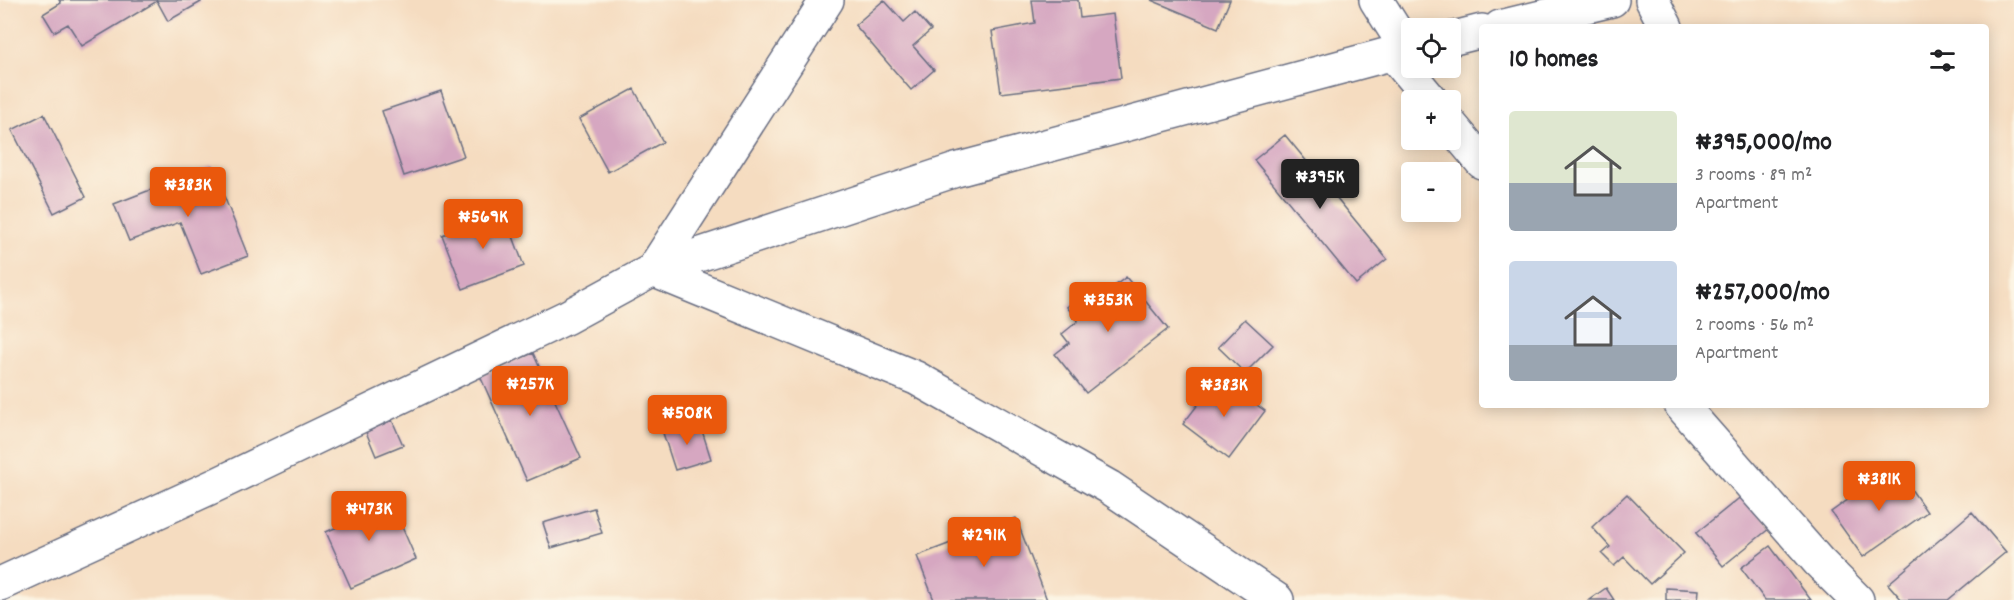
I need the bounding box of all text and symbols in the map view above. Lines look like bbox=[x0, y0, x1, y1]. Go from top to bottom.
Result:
map controls bbox=[1401, 18, 1461, 222]
button: locate bbox=[1401, 18, 1461, 78]
text: 10 homes bbox=[1509, 42, 1599, 79]
icon: filters bbox=[1926, 44, 1959, 77]
button: + bbox=[1401, 90, 1461, 150]
text: ₦395,000/mo bbox=[1695, 125, 1832, 162]
icon: home bbox=[1557, 135, 1629, 207]
pin: ₦395K bbox=[1278, 159, 1362, 210]
button: − bbox=[1401, 162, 1461, 222]
text: 3 rooms · 89 m² bbox=[1695, 162, 1812, 190]
text: ₦395K bbox=[1295, 164, 1345, 192]
pin: ₦383K bbox=[146, 167, 230, 218]
text: ₦383K bbox=[164, 172, 212, 200]
text: Apartment bbox=[1695, 190, 1778, 218]
pin: ₦569K bbox=[441, 199, 525, 250]
text: ₦569K bbox=[458, 204, 508, 232]
text: ₦257,000/mo bbox=[1695, 275, 1830, 312]
pin: ₦353K bbox=[1066, 282, 1150, 333]
icon: home bbox=[1557, 285, 1629, 357]
text: ₦353K bbox=[1083, 287, 1133, 315]
text: 2 rooms · 56 m² bbox=[1695, 312, 1814, 340]
text: Apartment bbox=[1695, 340, 1778, 368]
pin: ₦257K bbox=[488, 366, 572, 417]
pin: ₦383K bbox=[1182, 367, 1266, 418]
text: ₦257K bbox=[506, 371, 554, 399]
text: ₦383K bbox=[1200, 372, 1248, 400]
pin: ₦508K bbox=[645, 395, 729, 446]
text: ₦508K bbox=[662, 400, 712, 428]
pin: ₦381K bbox=[1837, 461, 1921, 512]
text: ₦381K bbox=[1857, 466, 1901, 494]
pin: ₦473K bbox=[327, 491, 411, 542]
text: ₦473K bbox=[345, 496, 393, 524]
pin: ₦291K bbox=[942, 517, 1026, 568]
text: ₦291K bbox=[962, 522, 1006, 550]

